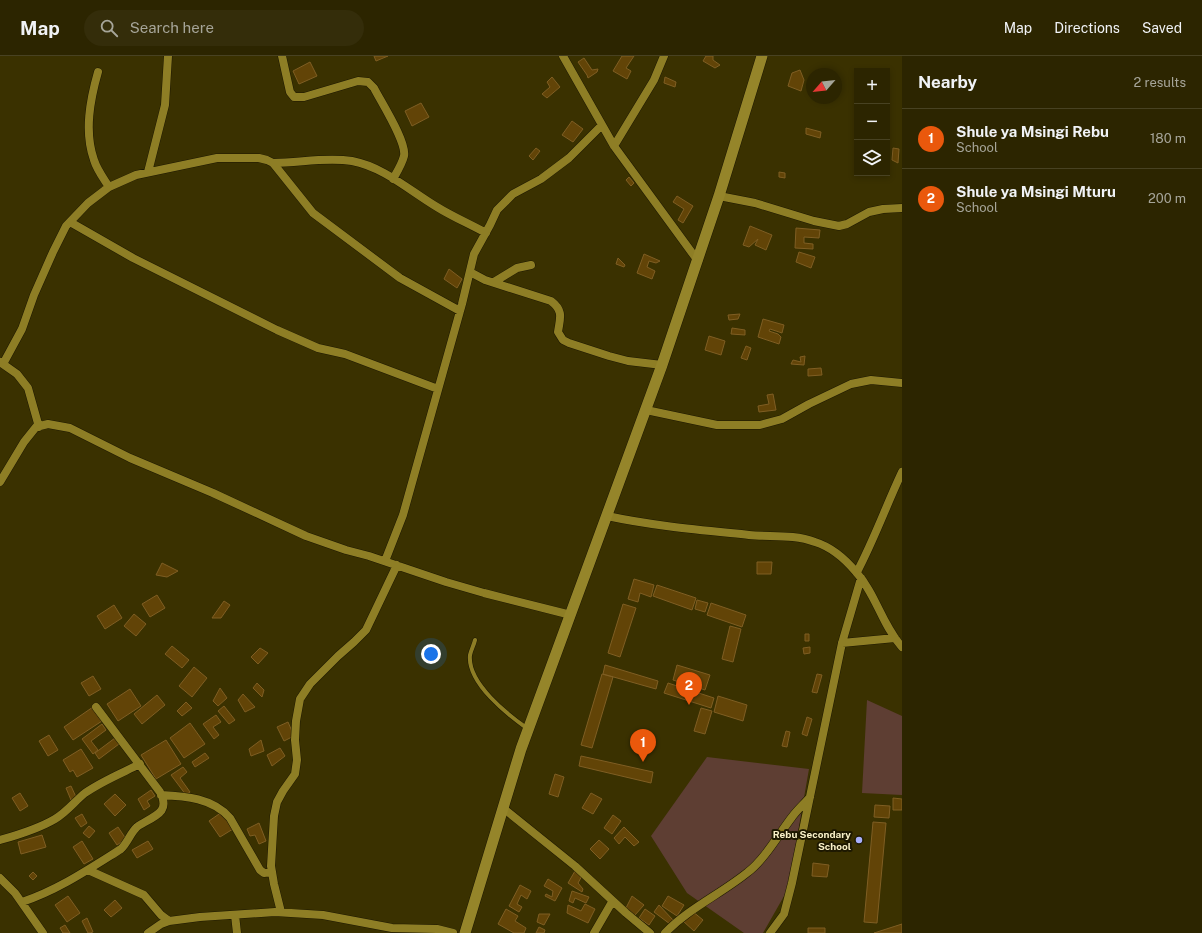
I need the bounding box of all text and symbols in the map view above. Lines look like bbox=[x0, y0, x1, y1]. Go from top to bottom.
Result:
search box bbox=[84, 10, 364, 46]
text: Map bbox=[20, 17, 60, 39]
icon: search bbox=[98, 17, 120, 39]
text: Search here bbox=[130, 19, 214, 36]
text: Map bbox=[1004, 20, 1032, 36]
text: Directions bbox=[1054, 20, 1120, 36]
text: Saved bbox=[1142, 20, 1182, 36]
north arrow bbox=[806, 68, 842, 104]
map controls bbox=[854, 68, 890, 176]
button: + bbox=[854, 68, 890, 104]
text: Nearby bbox=[918, 72, 977, 92]
text: 2 results bbox=[1134, 75, 1186, 90]
button: − bbox=[854, 104, 890, 140]
text: Shule ya Msingi Rebu bbox=[956, 123, 1109, 140]
text: 1 bbox=[928, 131, 934, 146]
text: 180 m bbox=[1150, 131, 1186, 146]
button: layers bbox=[854, 140, 890, 176]
text: School bbox=[956, 140, 998, 155]
text: Shule ya Msingi Mturu bbox=[956, 183, 1116, 200]
text: 2 bbox=[927, 191, 935, 206]
text: 200 m bbox=[1148, 191, 1186, 206]
text: School bbox=[956, 200, 998, 215]
your location bbox=[421, 644, 441, 664]
pin: 2 bbox=[676, 672, 702, 705]
pin: 1 bbox=[630, 729, 656, 762]
place label: Rebu Secondary School bbox=[773, 828, 851, 852]
marker: Rebu Secondary School bbox=[854, 835, 864, 845]

